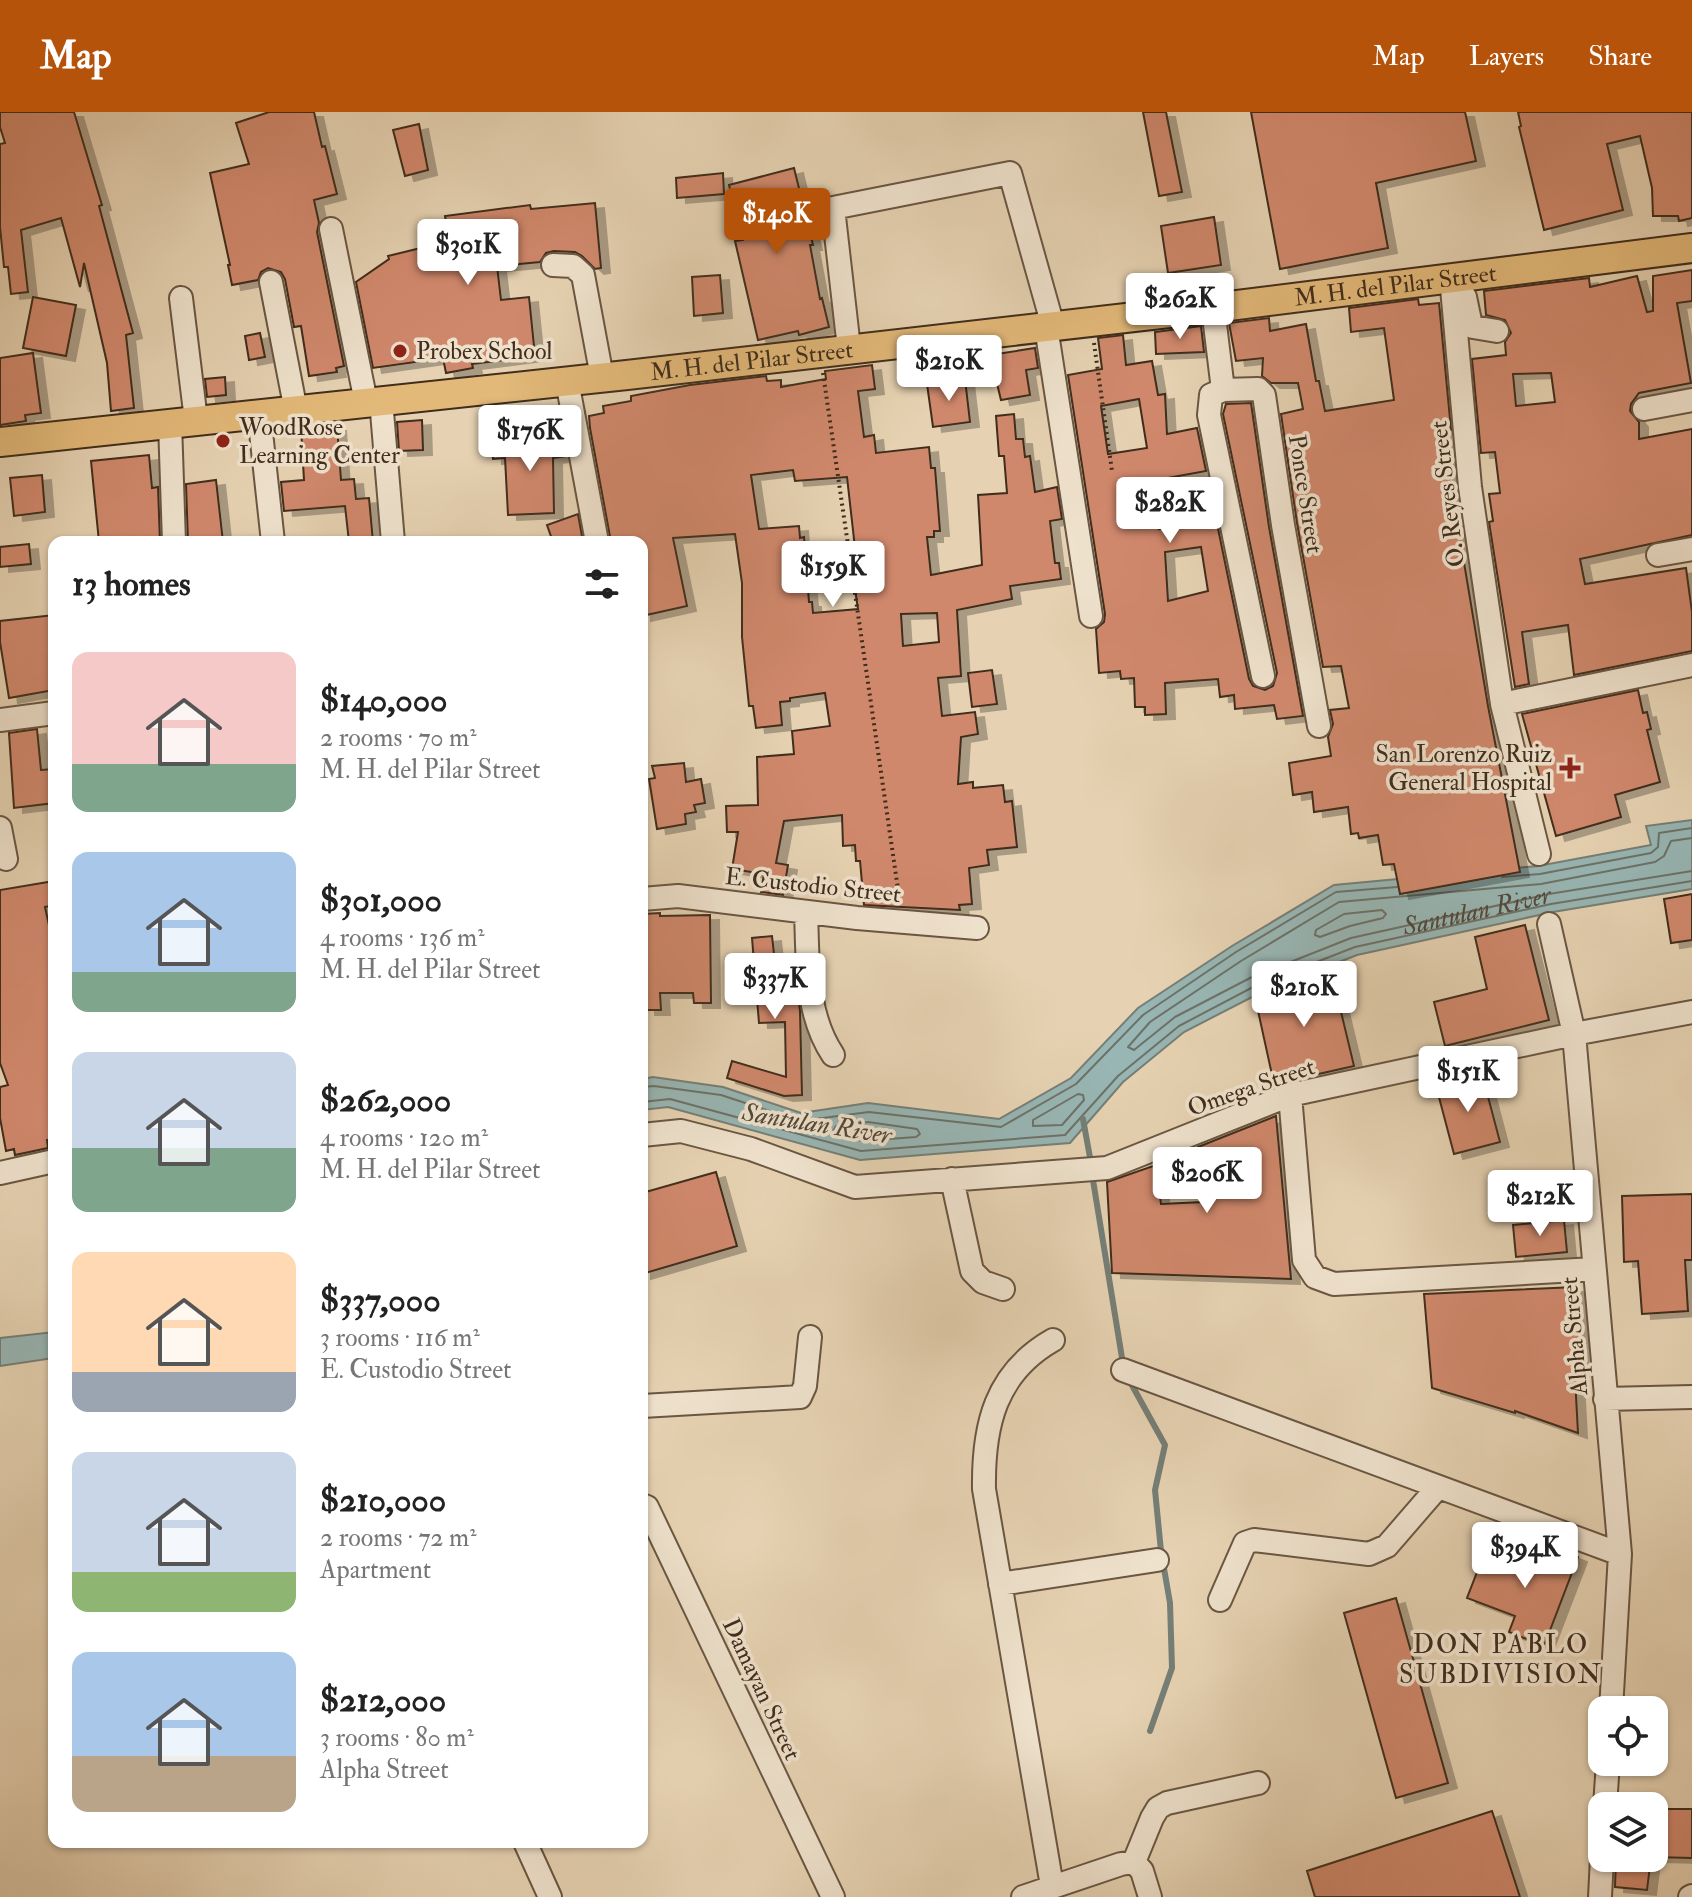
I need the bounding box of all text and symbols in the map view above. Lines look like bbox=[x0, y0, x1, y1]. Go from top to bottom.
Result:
text: Map bbox=[40, 32, 111, 80]
text: Map bbox=[1372, 39, 1425, 74]
text: Layers bbox=[1469, 39, 1544, 74]
text: Share bbox=[1588, 39, 1652, 74]
pin: $140K bbox=[721, 188, 833, 256]
text: $140K bbox=[742, 198, 812, 230]
pin: $301K bbox=[412, 219, 524, 287]
text: $301K bbox=[435, 229, 501, 261]
street label: M. H. del Pilar Street bbox=[1292, 258, 1498, 314]
pin: $262K bbox=[1124, 273, 1236, 341]
text: $262K bbox=[1144, 283, 1216, 315]
street label: M. H. del Pilar Street bbox=[649, 334, 855, 388]
pin: $210K bbox=[893, 335, 1005, 403]
place label: Probex School bbox=[416, 336, 553, 367]
marker: Probex School bbox=[391, 342, 409, 360]
text: $210K bbox=[915, 345, 983, 377]
pin: $176K bbox=[474, 405, 586, 473]
place label: WoodRose Learning Center bbox=[238, 412, 400, 471]
text: $176K bbox=[496, 415, 564, 447]
street label: O. Reyes Street bbox=[1423, 419, 1472, 569]
marker: WoodRose Learning Center bbox=[214, 432, 232, 450]
street label: Ponce Street bbox=[1281, 432, 1330, 556]
pin: $282K bbox=[1114, 477, 1226, 545]
text: $282K bbox=[1134, 487, 1206, 519]
pin: $159K bbox=[777, 541, 889, 609]
text: $159K bbox=[800, 551, 866, 583]
icon: filters bbox=[580, 562, 624, 606]
text: 13 homes bbox=[72, 563, 191, 606]
text: $140,000 bbox=[320, 679, 448, 722]
icon: home bbox=[136, 684, 232, 780]
text: 2 rooms · 70 m² bbox=[320, 722, 477, 754]
place label: San Lorenzo Ruiz General Hospital bbox=[1375, 739, 1552, 798]
text: M. H. del Pilar Street bbox=[320, 754, 541, 786]
marker: San Lorenzo Ruiz General Hospital bbox=[1559, 757, 1581, 779]
street label: E. Custodio Street bbox=[723, 861, 903, 910]
text: $301,000 bbox=[320, 879, 442, 922]
water label: Santulan River bbox=[1399, 879, 1555, 943]
icon: home bbox=[136, 884, 232, 980]
text: 4 rooms · 136 m² bbox=[320, 922, 485, 954]
pin: $337K bbox=[719, 953, 831, 1021]
text: M. H. del Pilar Street bbox=[320, 954, 541, 986]
pin: $210K bbox=[1248, 961, 1360, 1029]
text: $337K bbox=[743, 963, 807, 995]
text: $210K bbox=[1270, 971, 1338, 1003]
pin: $151K bbox=[1412, 1046, 1524, 1114]
street label: Omega Street bbox=[1183, 1051, 1319, 1124]
text: $151K bbox=[1437, 1056, 1499, 1088]
text: $262,000 bbox=[320, 1079, 451, 1122]
icon: home bbox=[136, 1084, 232, 1180]
water label: Santulan River bbox=[739, 1096, 895, 1152]
text: 4 rooms · 120 m² bbox=[320, 1122, 488, 1154]
pin: $206K bbox=[1151, 1147, 1263, 1215]
text: M. H. del Pilar Street bbox=[320, 1154, 541, 1186]
text: $206K bbox=[1171, 1157, 1243, 1189]
pin: $212K bbox=[1484, 1170, 1596, 1238]
text: $212K bbox=[1506, 1180, 1574, 1212]
street label: Alpha Street bbox=[1554, 1275, 1595, 1397]
text: $337,000 bbox=[320, 1279, 441, 1322]
icon: home bbox=[136, 1284, 232, 1380]
text: 3 rooms · 116 m² bbox=[320, 1322, 480, 1354]
text: E. Custodio Street bbox=[320, 1354, 512, 1386]
text: $210,000 bbox=[320, 1479, 446, 1522]
icon: home bbox=[136, 1484, 232, 1580]
text: 2 rooms · 72 m² bbox=[320, 1522, 477, 1554]
pin: $394K bbox=[1469, 1522, 1581, 1590]
text: $394K bbox=[1490, 1532, 1560, 1564]
text: Apartment bbox=[320, 1554, 431, 1586]
street label: Damayan Street bbox=[715, 1613, 808, 1765]
district label: DON PABLO SUBDIVISION bbox=[1399, 1629, 1603, 1691]
text: $212,000 bbox=[320, 1679, 446, 1722]
icon: home bbox=[136, 1684, 232, 1780]
map controls bbox=[1588, 1696, 1668, 1872]
button: locate bbox=[1588, 1696, 1668, 1776]
text: 3 rooms · 80 m² bbox=[320, 1722, 474, 1754]
text: Alpha Street bbox=[320, 1754, 449, 1786]
button: layers bbox=[1588, 1792, 1668, 1872]

